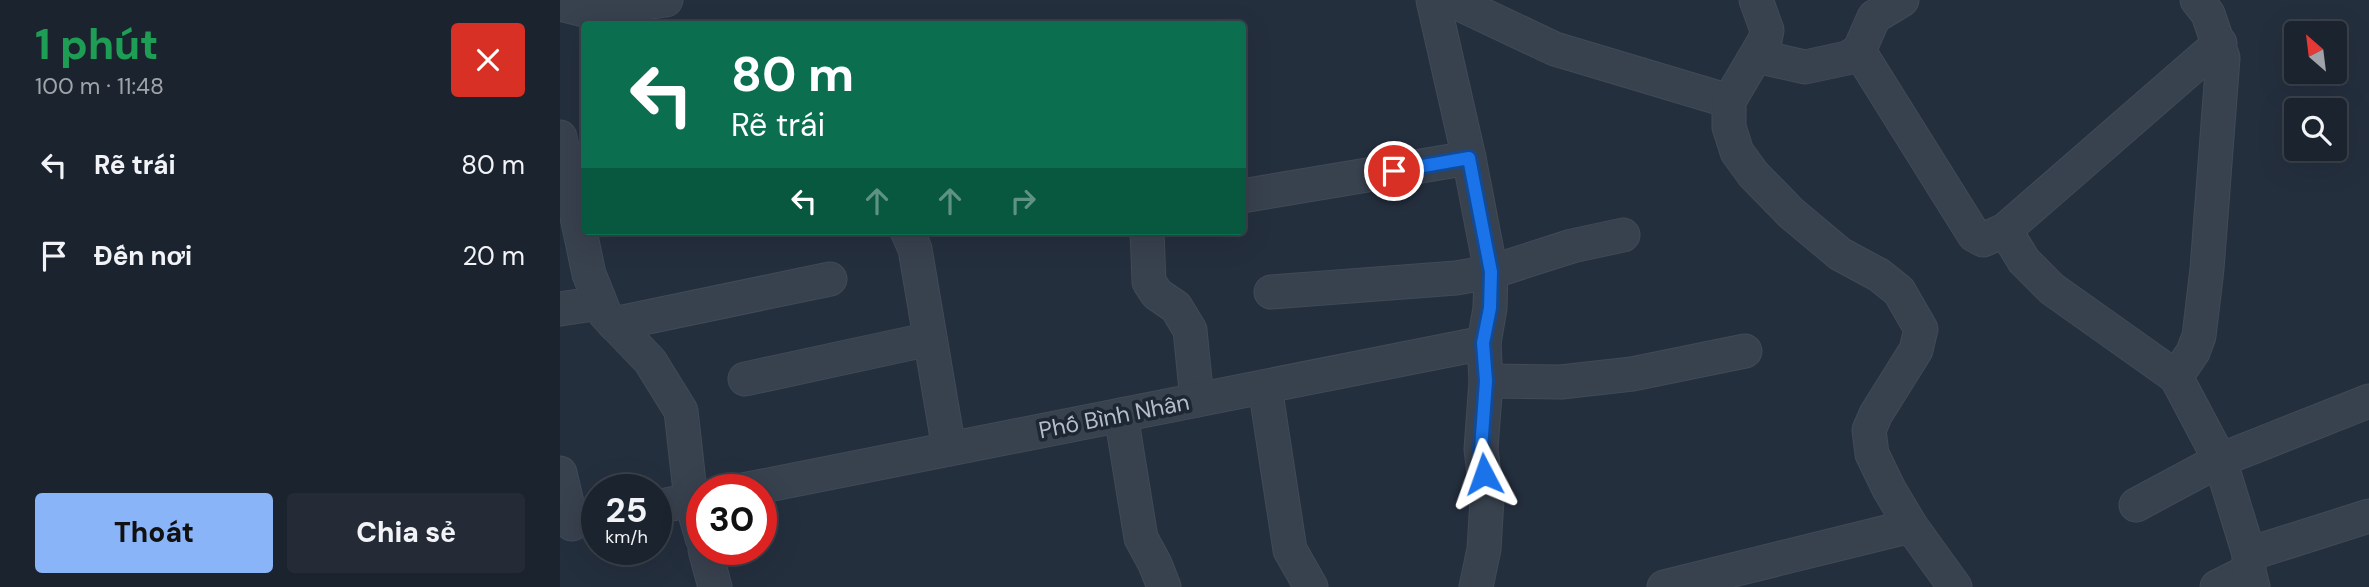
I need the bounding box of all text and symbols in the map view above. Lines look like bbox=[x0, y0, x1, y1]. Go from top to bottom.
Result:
text: 1 phút bbox=[35, 17, 158, 72]
north arrow bbox=[2284, 21, 2347, 84]
map controls bbox=[2284, 21, 2347, 161]
button: close bbox=[451, 23, 525, 97]
text: 80 m bbox=[731, 42, 854, 106]
icon: left bbox=[616, 49, 707, 140]
text: 100 m · 11:48 bbox=[35, 71, 164, 101]
button: search bbox=[2284, 98, 2347, 161]
text: Rẽ trái bbox=[731, 104, 825, 146]
pin bbox=[1364, 141, 1424, 201]
icon: left bbox=[35, 146, 73, 184]
text: Rẽ trái bbox=[94, 148, 176, 182]
text: 80 m bbox=[461, 148, 525, 182]
icon: arrive bbox=[1375, 152, 1413, 190]
icon: left bbox=[785, 182, 823, 220]
icon: ahead bbox=[858, 182, 896, 220]
icon: ahead bbox=[931, 182, 969, 220]
icon: right bbox=[1004, 182, 1042, 220]
icon: arrive bbox=[35, 237, 73, 275]
text: Đến nơi bbox=[94, 239, 192, 273]
text: 20 m bbox=[462, 239, 525, 273]
street label: Phố Bình Nhân bbox=[1036, 387, 1192, 445]
position arrow bbox=[1447, 437, 1521, 511]
speed limit sign: 30 bbox=[686, 474, 777, 565]
text: 25 bbox=[606, 487, 647, 533]
button: Thoát bbox=[35, 493, 273, 573]
button: Chia sẻ bbox=[287, 493, 525, 573]
text: km/h bbox=[605, 525, 648, 549]

